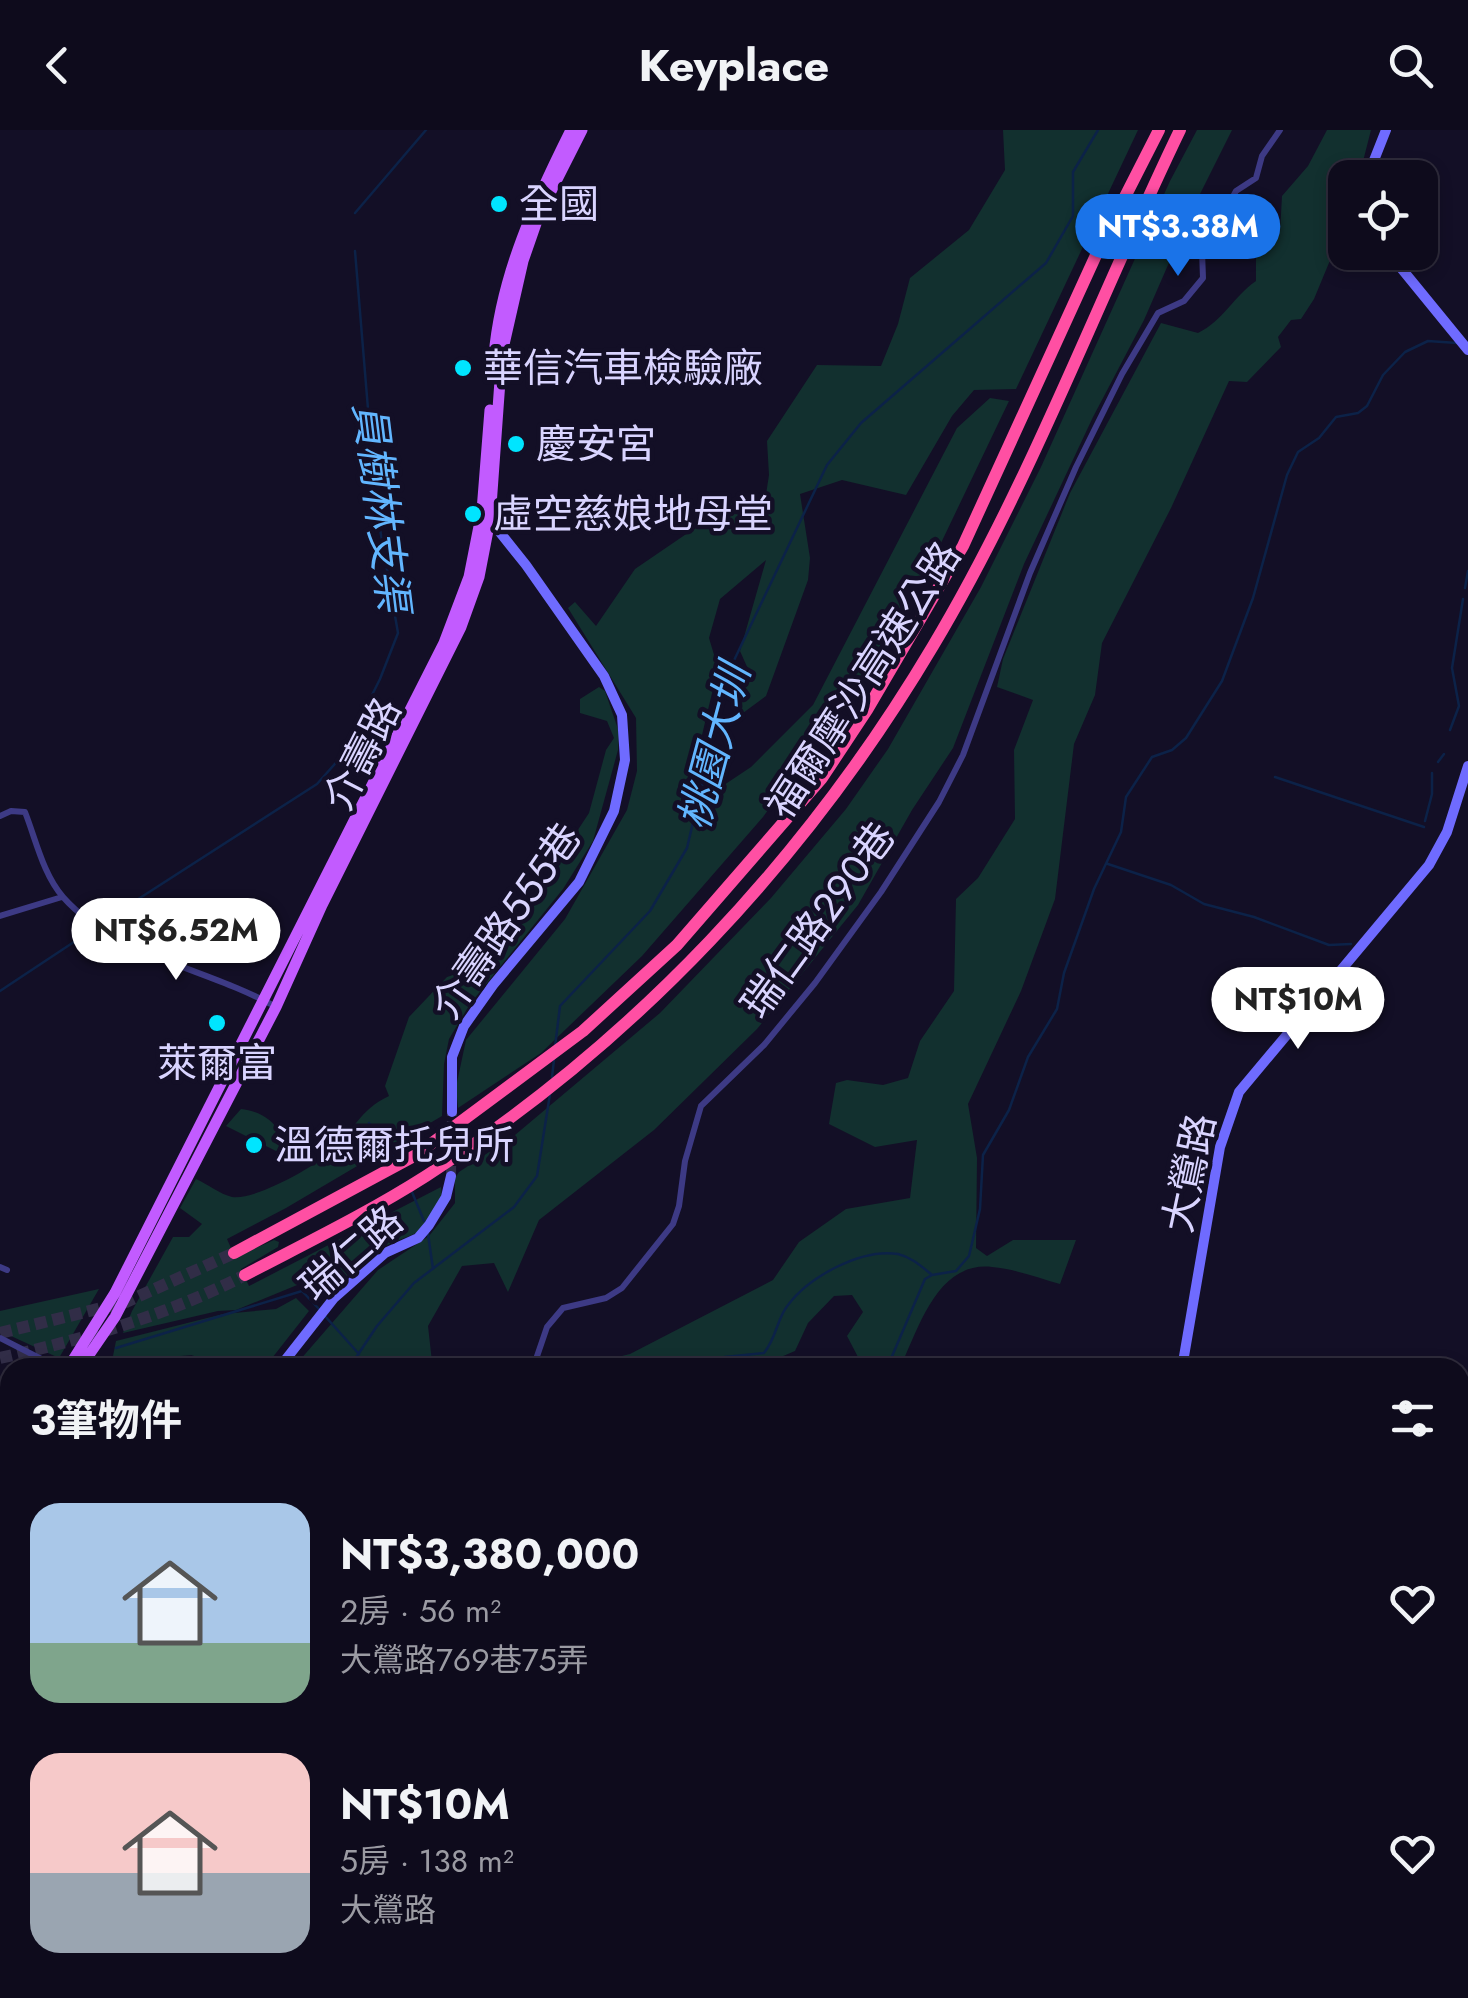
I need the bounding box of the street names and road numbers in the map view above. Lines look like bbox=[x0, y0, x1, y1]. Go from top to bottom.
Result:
street label: 福爾摩沙高速公路 bbox=[752, 530, 974, 830]
street label: 介壽路 bbox=[309, 687, 415, 821]
street label: 瑞仁路290巷 bbox=[727, 810, 909, 1030]
street label: 介壽路555巷 bbox=[417, 811, 595, 1031]
street label: 大鶯路 bbox=[1148, 1108, 1230, 1238]
street label: 瑞仁路 bbox=[287, 1192, 415, 1314]

